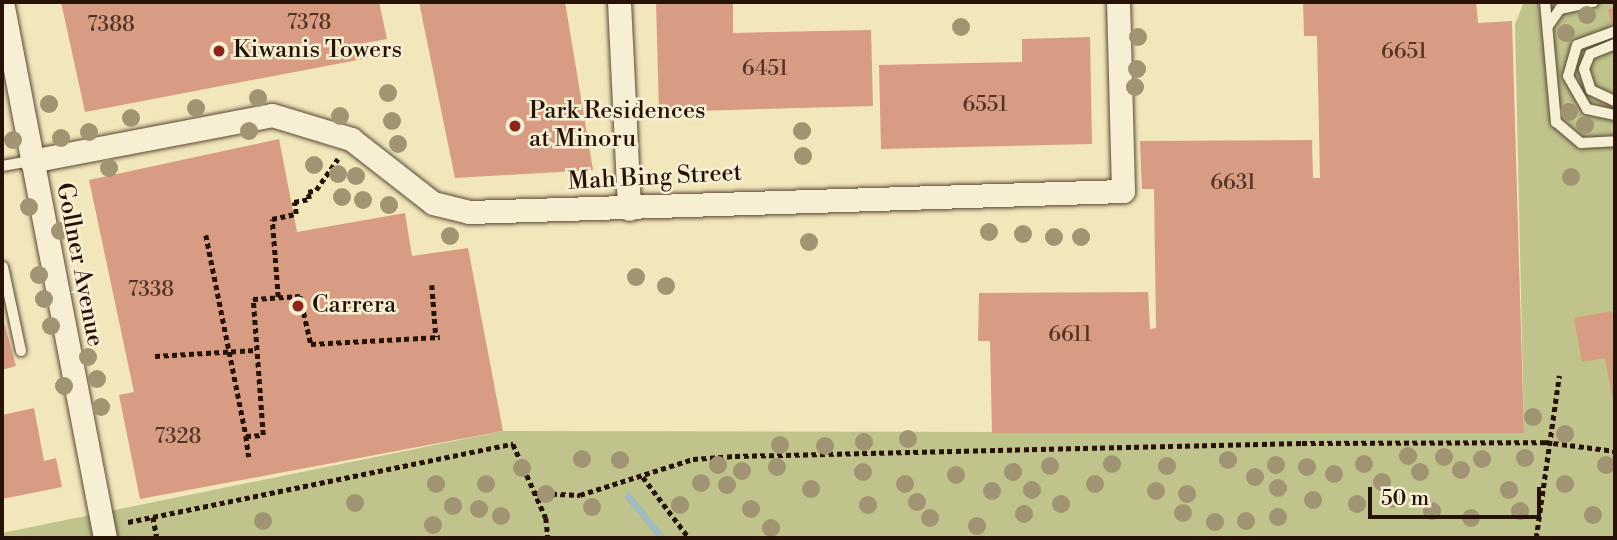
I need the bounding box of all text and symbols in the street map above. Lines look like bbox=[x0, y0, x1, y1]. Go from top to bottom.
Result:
house number: 7378 bbox=[287, 10, 331, 36]
house number: 7388 bbox=[87, 12, 135, 38]
place label: Kiwanis Towers bbox=[233, 37, 402, 65]
house number: 6651 bbox=[1381, 39, 1427, 65]
marker: Kiwanis Towers bbox=[211, 43, 227, 59]
house number: 6451 bbox=[742, 56, 788, 82]
house number: 6551 bbox=[963, 92, 1007, 118]
place label: Park Residences at Minoru bbox=[529, 98, 706, 154]
marker: Park Residences at Minoru bbox=[507, 118, 523, 134]
street label: Mah Bing Street bbox=[567, 159, 743, 197]
house number: 6631 bbox=[1210, 170, 1256, 196]
street label: Gollner Avenue bbox=[49, 181, 109, 349]
house number: 7338 bbox=[128, 277, 174, 303]
place label: Carrera bbox=[312, 292, 396, 320]
marker: Carrera bbox=[290, 298, 306, 314]
house number: 6611 bbox=[1048, 322, 1092, 348]
house number: 7328 bbox=[155, 424, 201, 450]
scale bar bbox=[1372, 474, 1545, 518]
text: 50 m bbox=[1381, 486, 1429, 512]

